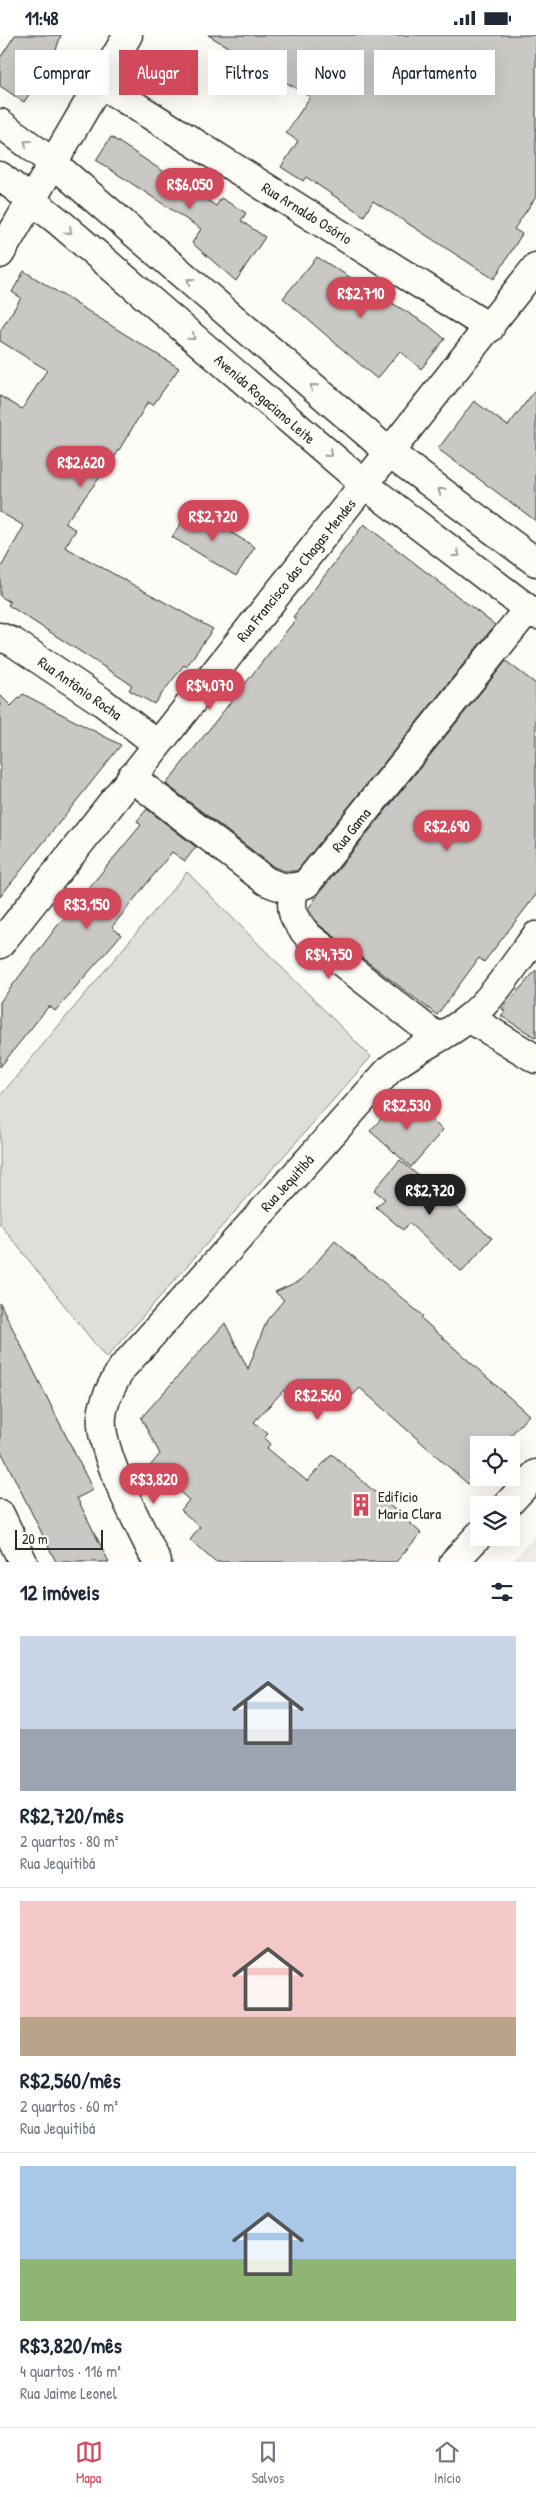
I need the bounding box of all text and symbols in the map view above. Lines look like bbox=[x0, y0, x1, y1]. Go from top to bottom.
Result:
text: 11:48 bbox=[25, 5, 59, 31]
chip: Comprar bbox=[15, 50, 109, 95]
chip: Alugar bbox=[119, 50, 198, 95]
chip: Filtros bbox=[208, 50, 287, 95]
chip: Novo bbox=[297, 50, 364, 95]
chip: Apartamento bbox=[374, 50, 495, 95]
one-way arrow bbox=[23, 140, 33, 149]
pin: R$6,050 bbox=[144, 167, 236, 210]
text: R$6,050 bbox=[167, 173, 213, 195]
street label: Rua Arnaldo Osório bbox=[258, 177, 356, 249]
one-way arrow bbox=[64, 225, 73, 234]
one-way arrow bbox=[186, 277, 195, 286]
pin: R$2,710 bbox=[315, 277, 407, 319]
text: R$2,710 bbox=[338, 282, 385, 304]
one-way arrow bbox=[187, 331, 196, 340]
street label: Avenida Rogaciano Leite bbox=[210, 349, 320, 449]
one-way arrow bbox=[310, 384, 319, 392]
pin: R$2,620 bbox=[35, 445, 127, 488]
one-way arrow bbox=[323, 448, 332, 457]
text: R$2,620 bbox=[57, 451, 105, 473]
one-way arrow bbox=[437, 488, 447, 497]
street label: Rua Francisco das Chagas Mendes bbox=[232, 494, 361, 646]
pin: R$2,720 bbox=[167, 499, 259, 542]
text: R$2,720 bbox=[189, 505, 237, 527]
one-way arrow bbox=[451, 549, 460, 557]
street label: Rua Antônio Rocha bbox=[34, 651, 126, 725]
pin: R$4,070 bbox=[164, 669, 256, 711]
text: R$4,070 bbox=[187, 674, 233, 696]
street label: Rua Gama bbox=[327, 803, 375, 857]
pin: R$2,690 bbox=[401, 809, 493, 852]
text: R$2,690 bbox=[424, 815, 470, 837]
pin: R$3,150 bbox=[41, 887, 133, 930]
text: R$3,150 bbox=[64, 893, 110, 915]
pin: R$4,750 bbox=[283, 937, 375, 980]
text: R$4,750 bbox=[306, 943, 352, 965]
pin: R$2,530 bbox=[361, 1089, 453, 1131]
text: R$2,530 bbox=[383, 1094, 431, 1116]
street label: Rua Jequitibá bbox=[256, 1150, 318, 1216]
pin: R$2,720 bbox=[384, 1173, 476, 1216]
text: R$2,720 bbox=[406, 1179, 454, 1201]
pin: R$2,560 bbox=[272, 1379, 364, 1421]
text: R$2,560 bbox=[295, 1384, 341, 1406]
map controls bbox=[470, 1436, 520, 1546]
button: locate bbox=[470, 1436, 520, 1486]
pin: R$3,820 bbox=[108, 1463, 200, 1505]
text: R$3,820 bbox=[130, 1468, 178, 1490]
place label: Edifício Maria Clara bbox=[378, 1486, 441, 1524]
building icon: Edifício Maria Clara bbox=[348, 1492, 374, 1518]
button: layers bbox=[470, 1496, 520, 1546]
scale bar bbox=[15, 1527, 102, 1550]
text: 20 m bbox=[22, 1529, 48, 1548]
text: 12 imóveis bbox=[20, 1578, 99, 1607]
icon: filters bbox=[488, 1578, 516, 1606]
icon: home bbox=[223, 1668, 313, 1758]
text: R$2,720/mês bbox=[20, 1801, 124, 1830]
text: 2 quartos · 80 m² bbox=[20, 1830, 118, 1852]
text: Rua Jequitibá bbox=[20, 1852, 95, 1874]
icon: home bbox=[223, 1934, 313, 2024]
text: R$2,560/mês bbox=[20, 2066, 121, 2095]
text: 2 quartos · 60 m² bbox=[20, 2095, 118, 2117]
text: Rua Jequitibá bbox=[20, 2117, 95, 2139]
icon: home bbox=[223, 2199, 313, 2289]
text: R$3,820/mês bbox=[20, 2331, 122, 2360]
text: 4 quartos · 116 m² bbox=[20, 2360, 121, 2382]
text: Rua Jaime Leonel bbox=[20, 2382, 117, 2404]
tab: Mapa bbox=[75, 2438, 103, 2487]
tab: Salvos bbox=[252, 2438, 284, 2487]
tab: Início bbox=[433, 2438, 461, 2487]

